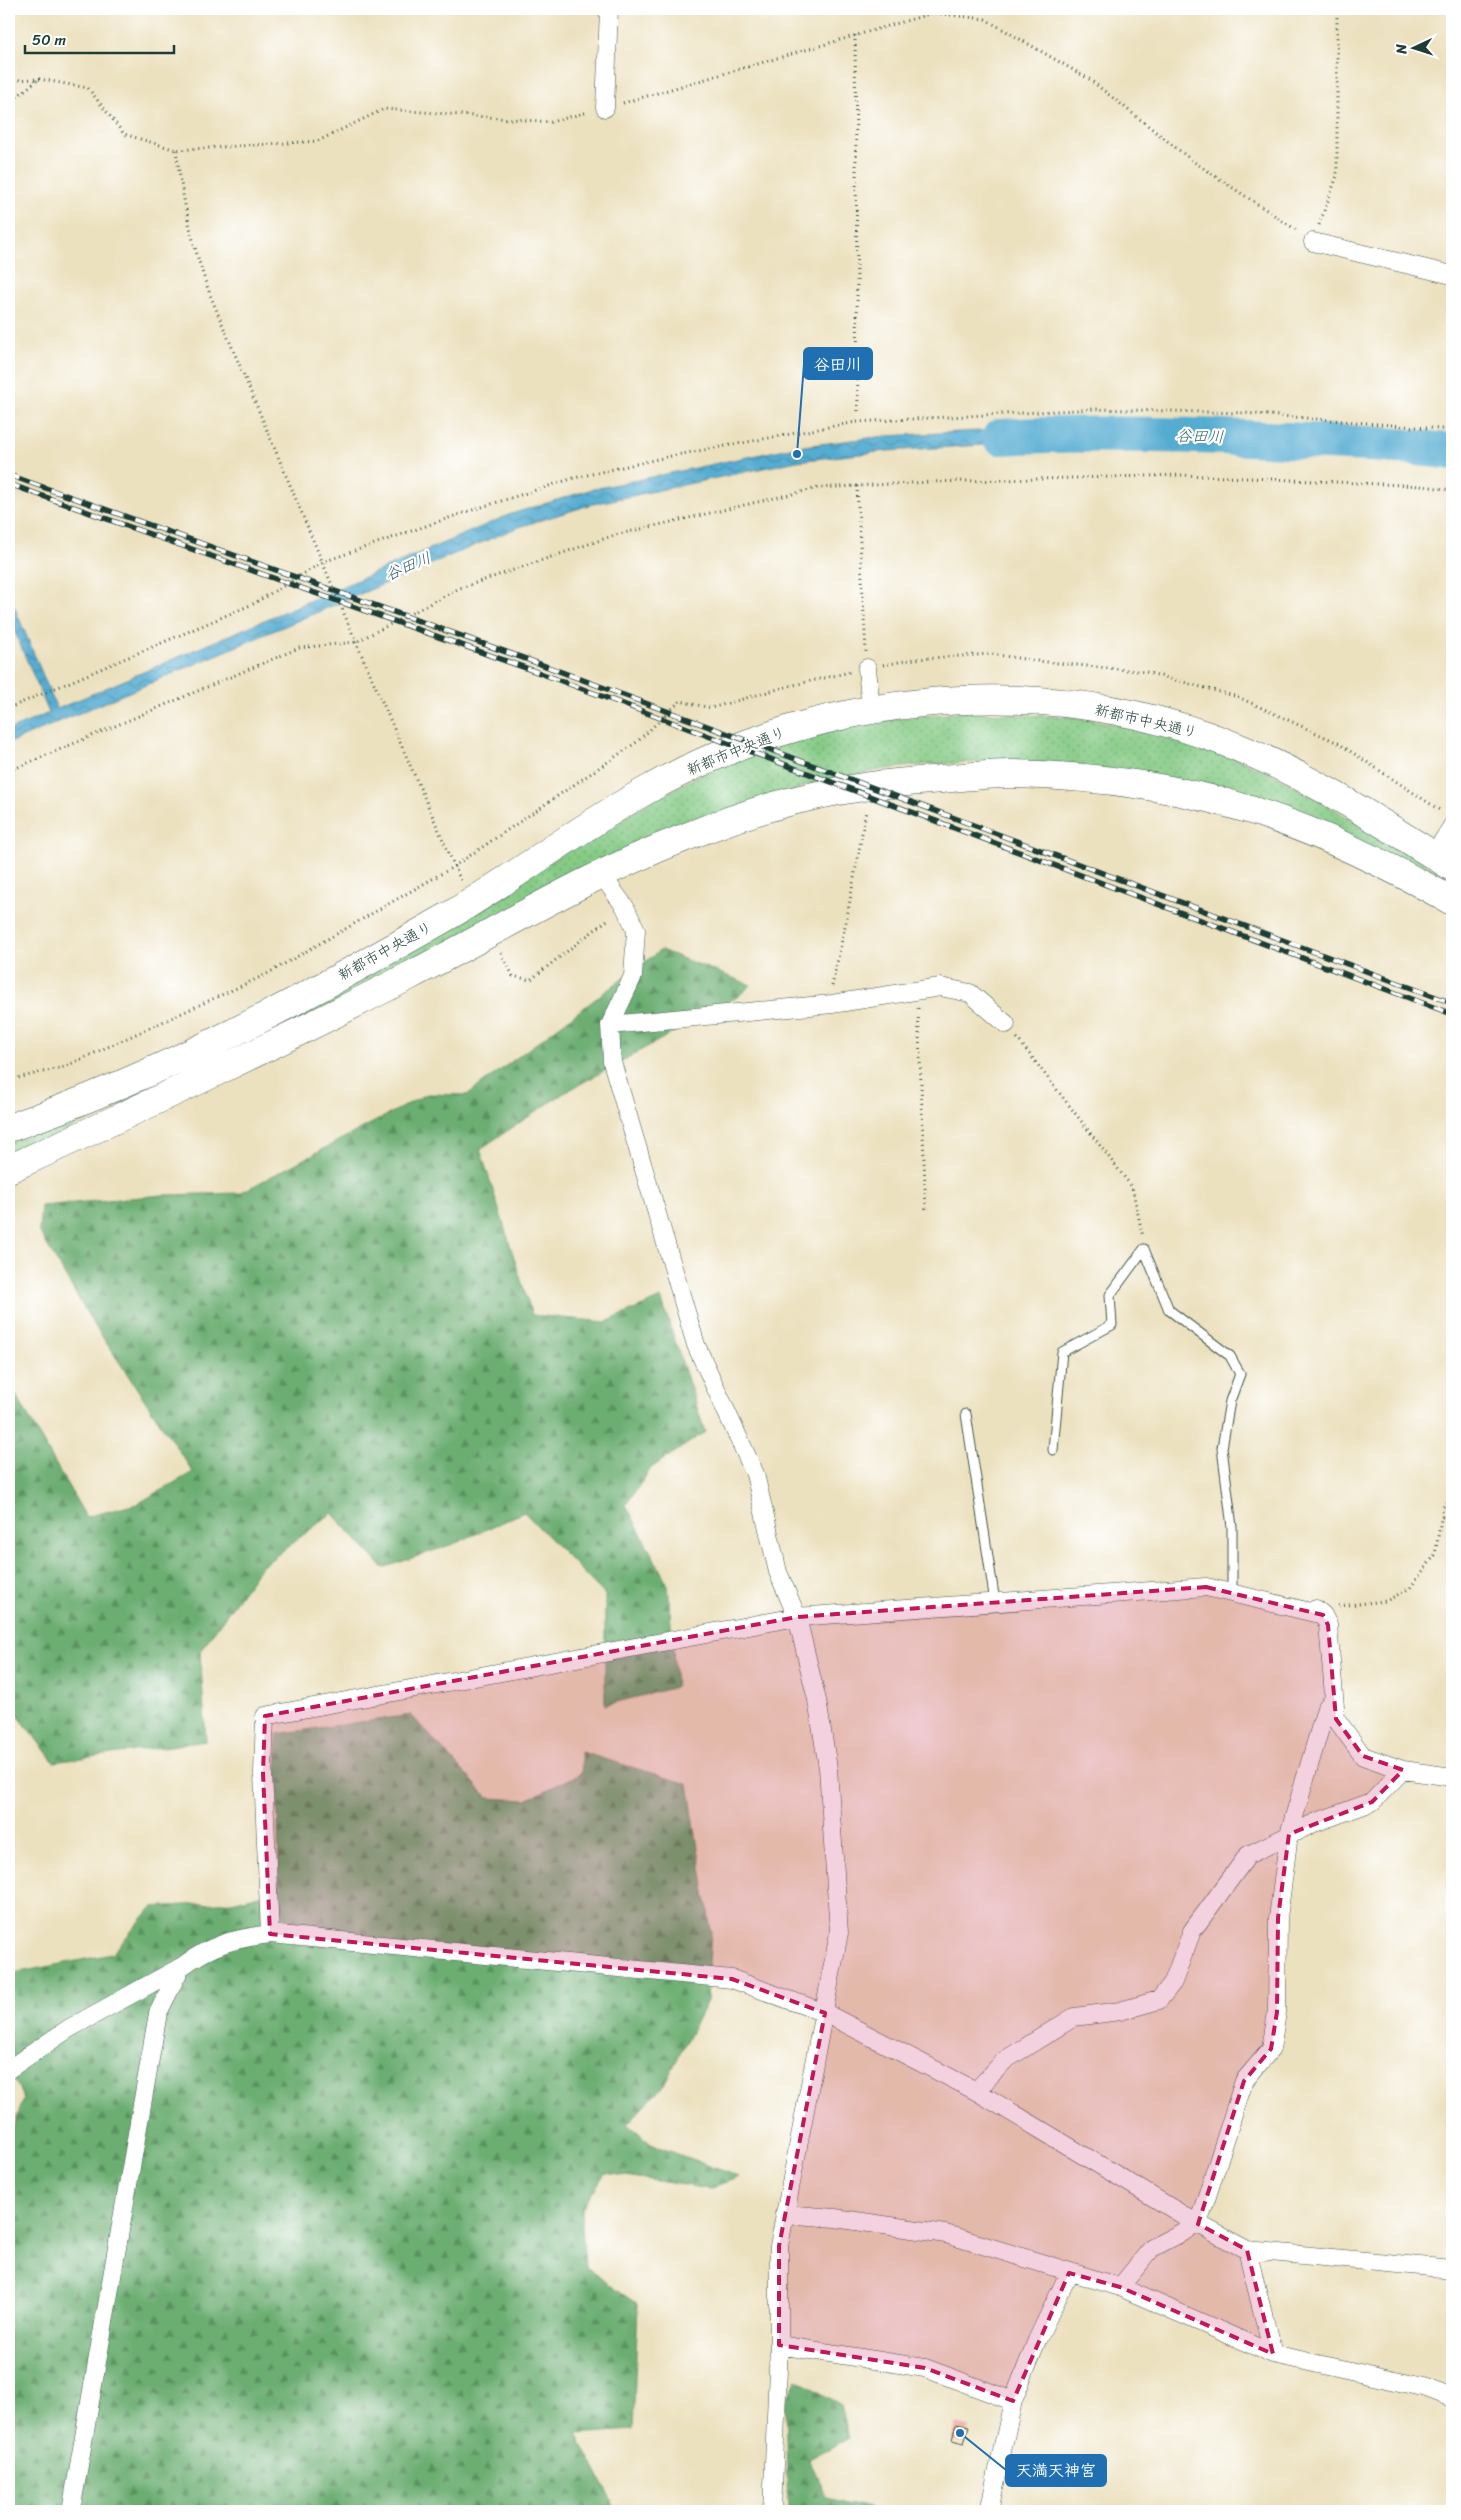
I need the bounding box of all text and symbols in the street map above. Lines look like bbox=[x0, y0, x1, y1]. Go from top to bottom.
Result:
scale bar bbox=[25, 22, 174, 54]
north arrow bbox=[1388, 22, 1438, 72]
text: 50 m bbox=[32, 27, 67, 53]
text: N bbox=[1389, 43, 1414, 56]
callout: 谷田川 bbox=[804, 348, 872, 379]
text: 谷田川 bbox=[814, 350, 862, 379]
water label: 谷田川 bbox=[1176, 421, 1224, 451]
water label: 谷田川 bbox=[380, 543, 436, 589]
street label: 新都市中央通り bbox=[1092, 697, 1200, 745]
street label: 新都市中央通り bbox=[682, 719, 790, 783]
street label: 新都市中央通り bbox=[333, 914, 437, 988]
callout: 天満天神宮 bbox=[1006, 2455, 1106, 2486]
text: 天満天神宮 bbox=[1016, 2456, 1096, 2485]

